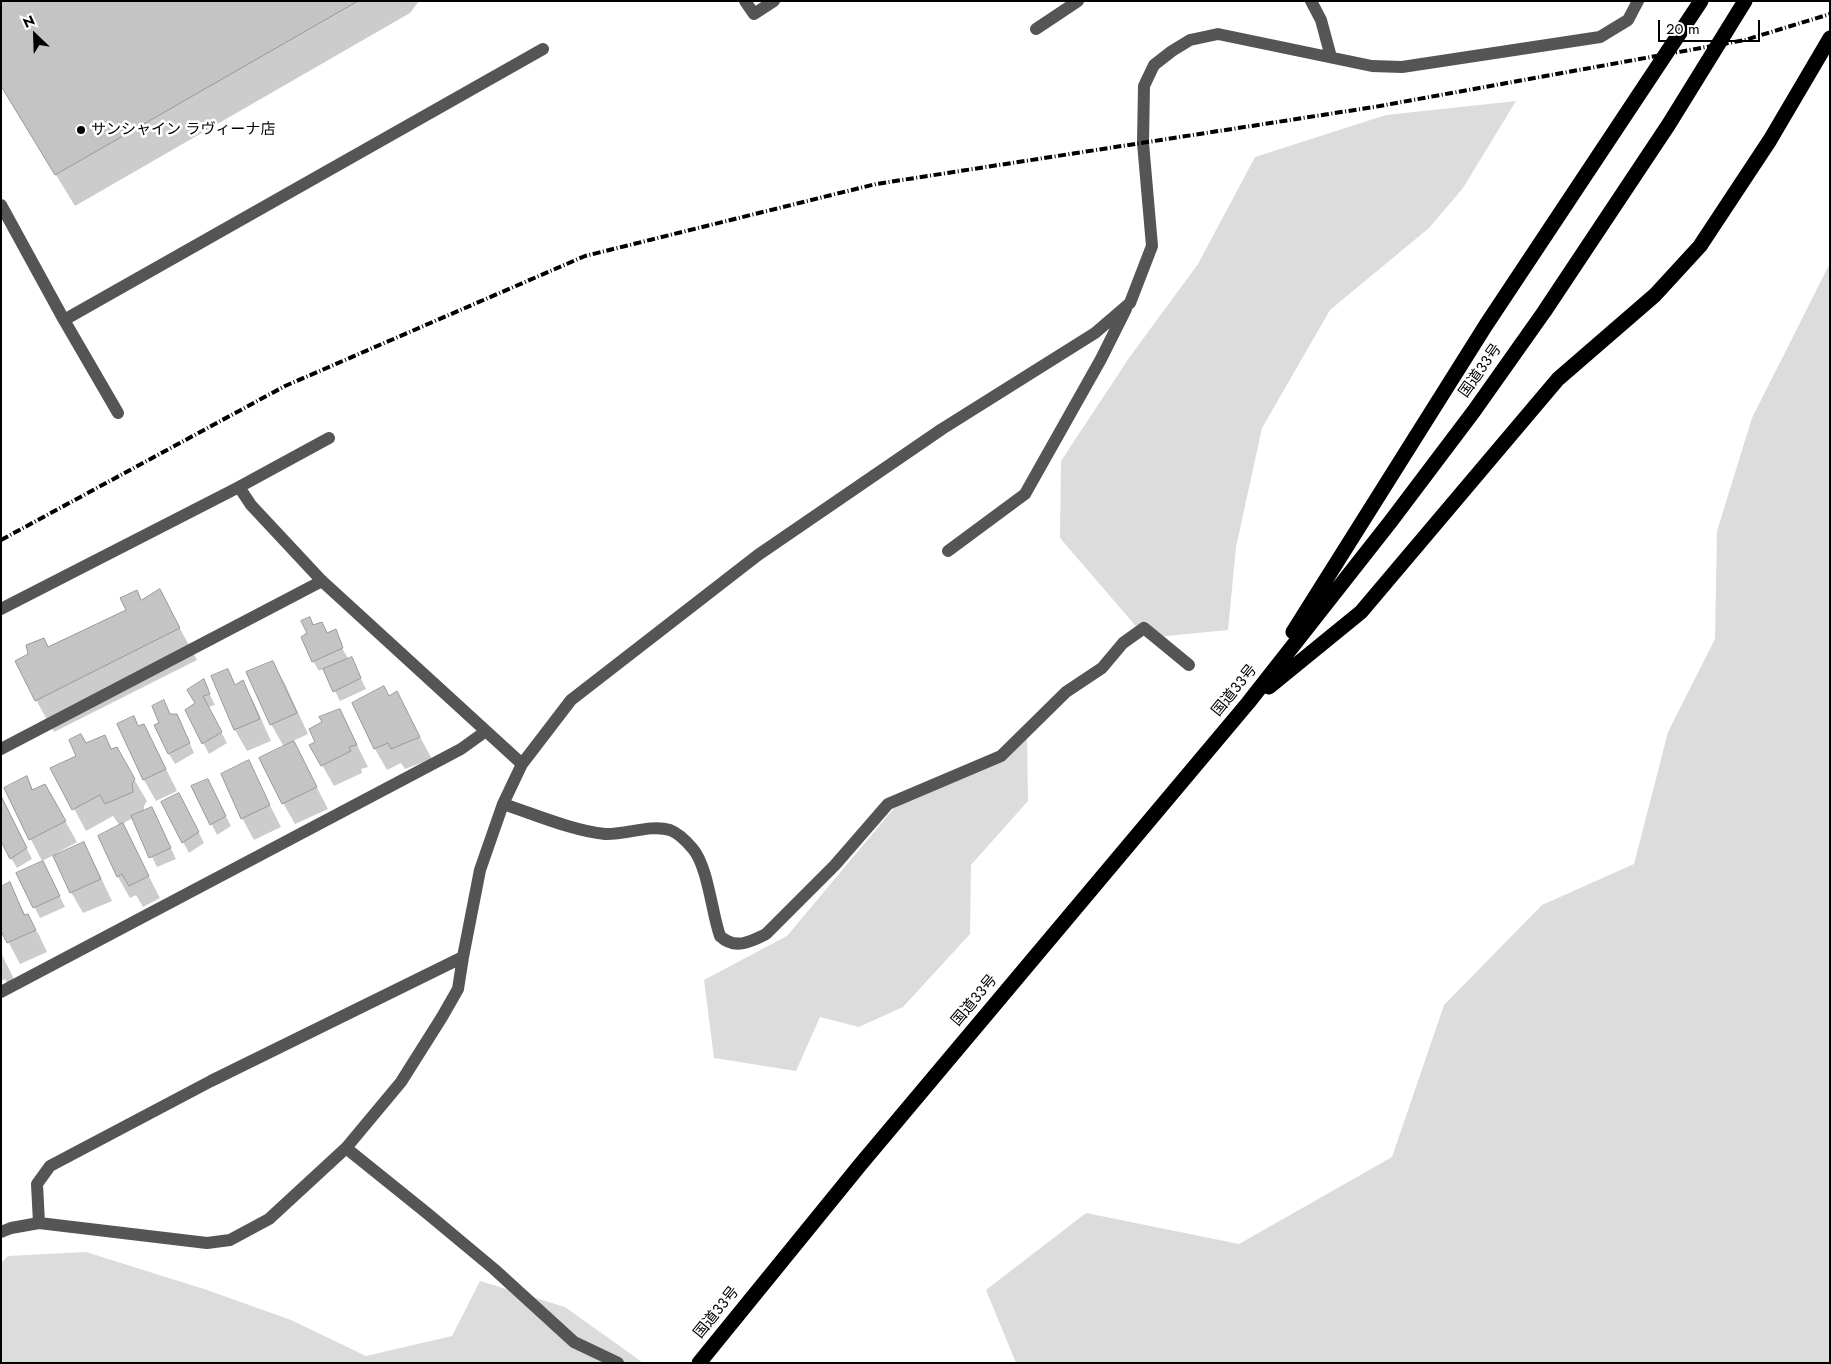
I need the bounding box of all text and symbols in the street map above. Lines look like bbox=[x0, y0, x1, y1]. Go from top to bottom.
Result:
north arrow bbox=[10, 10, 60, 60]
text: N bbox=[20, 10, 38, 33]
scale bar bbox=[1661, 10, 1764, 42]
text: 20 m bbox=[1666, 18, 1700, 40]
place label: サンシャイン ラヴィーナ店 bbox=[91, 121, 275, 139]
marker: サンシャイン ラヴィーナ店 bbox=[75, 124, 87, 136]
street label: 国道33号 bbox=[1456, 341, 1506, 401]
street label: 国道33号 bbox=[1209, 661, 1261, 721]
street label: 国道33号 bbox=[948, 972, 1002, 1030]
street label: 国道33号 bbox=[691, 1283, 743, 1343]

